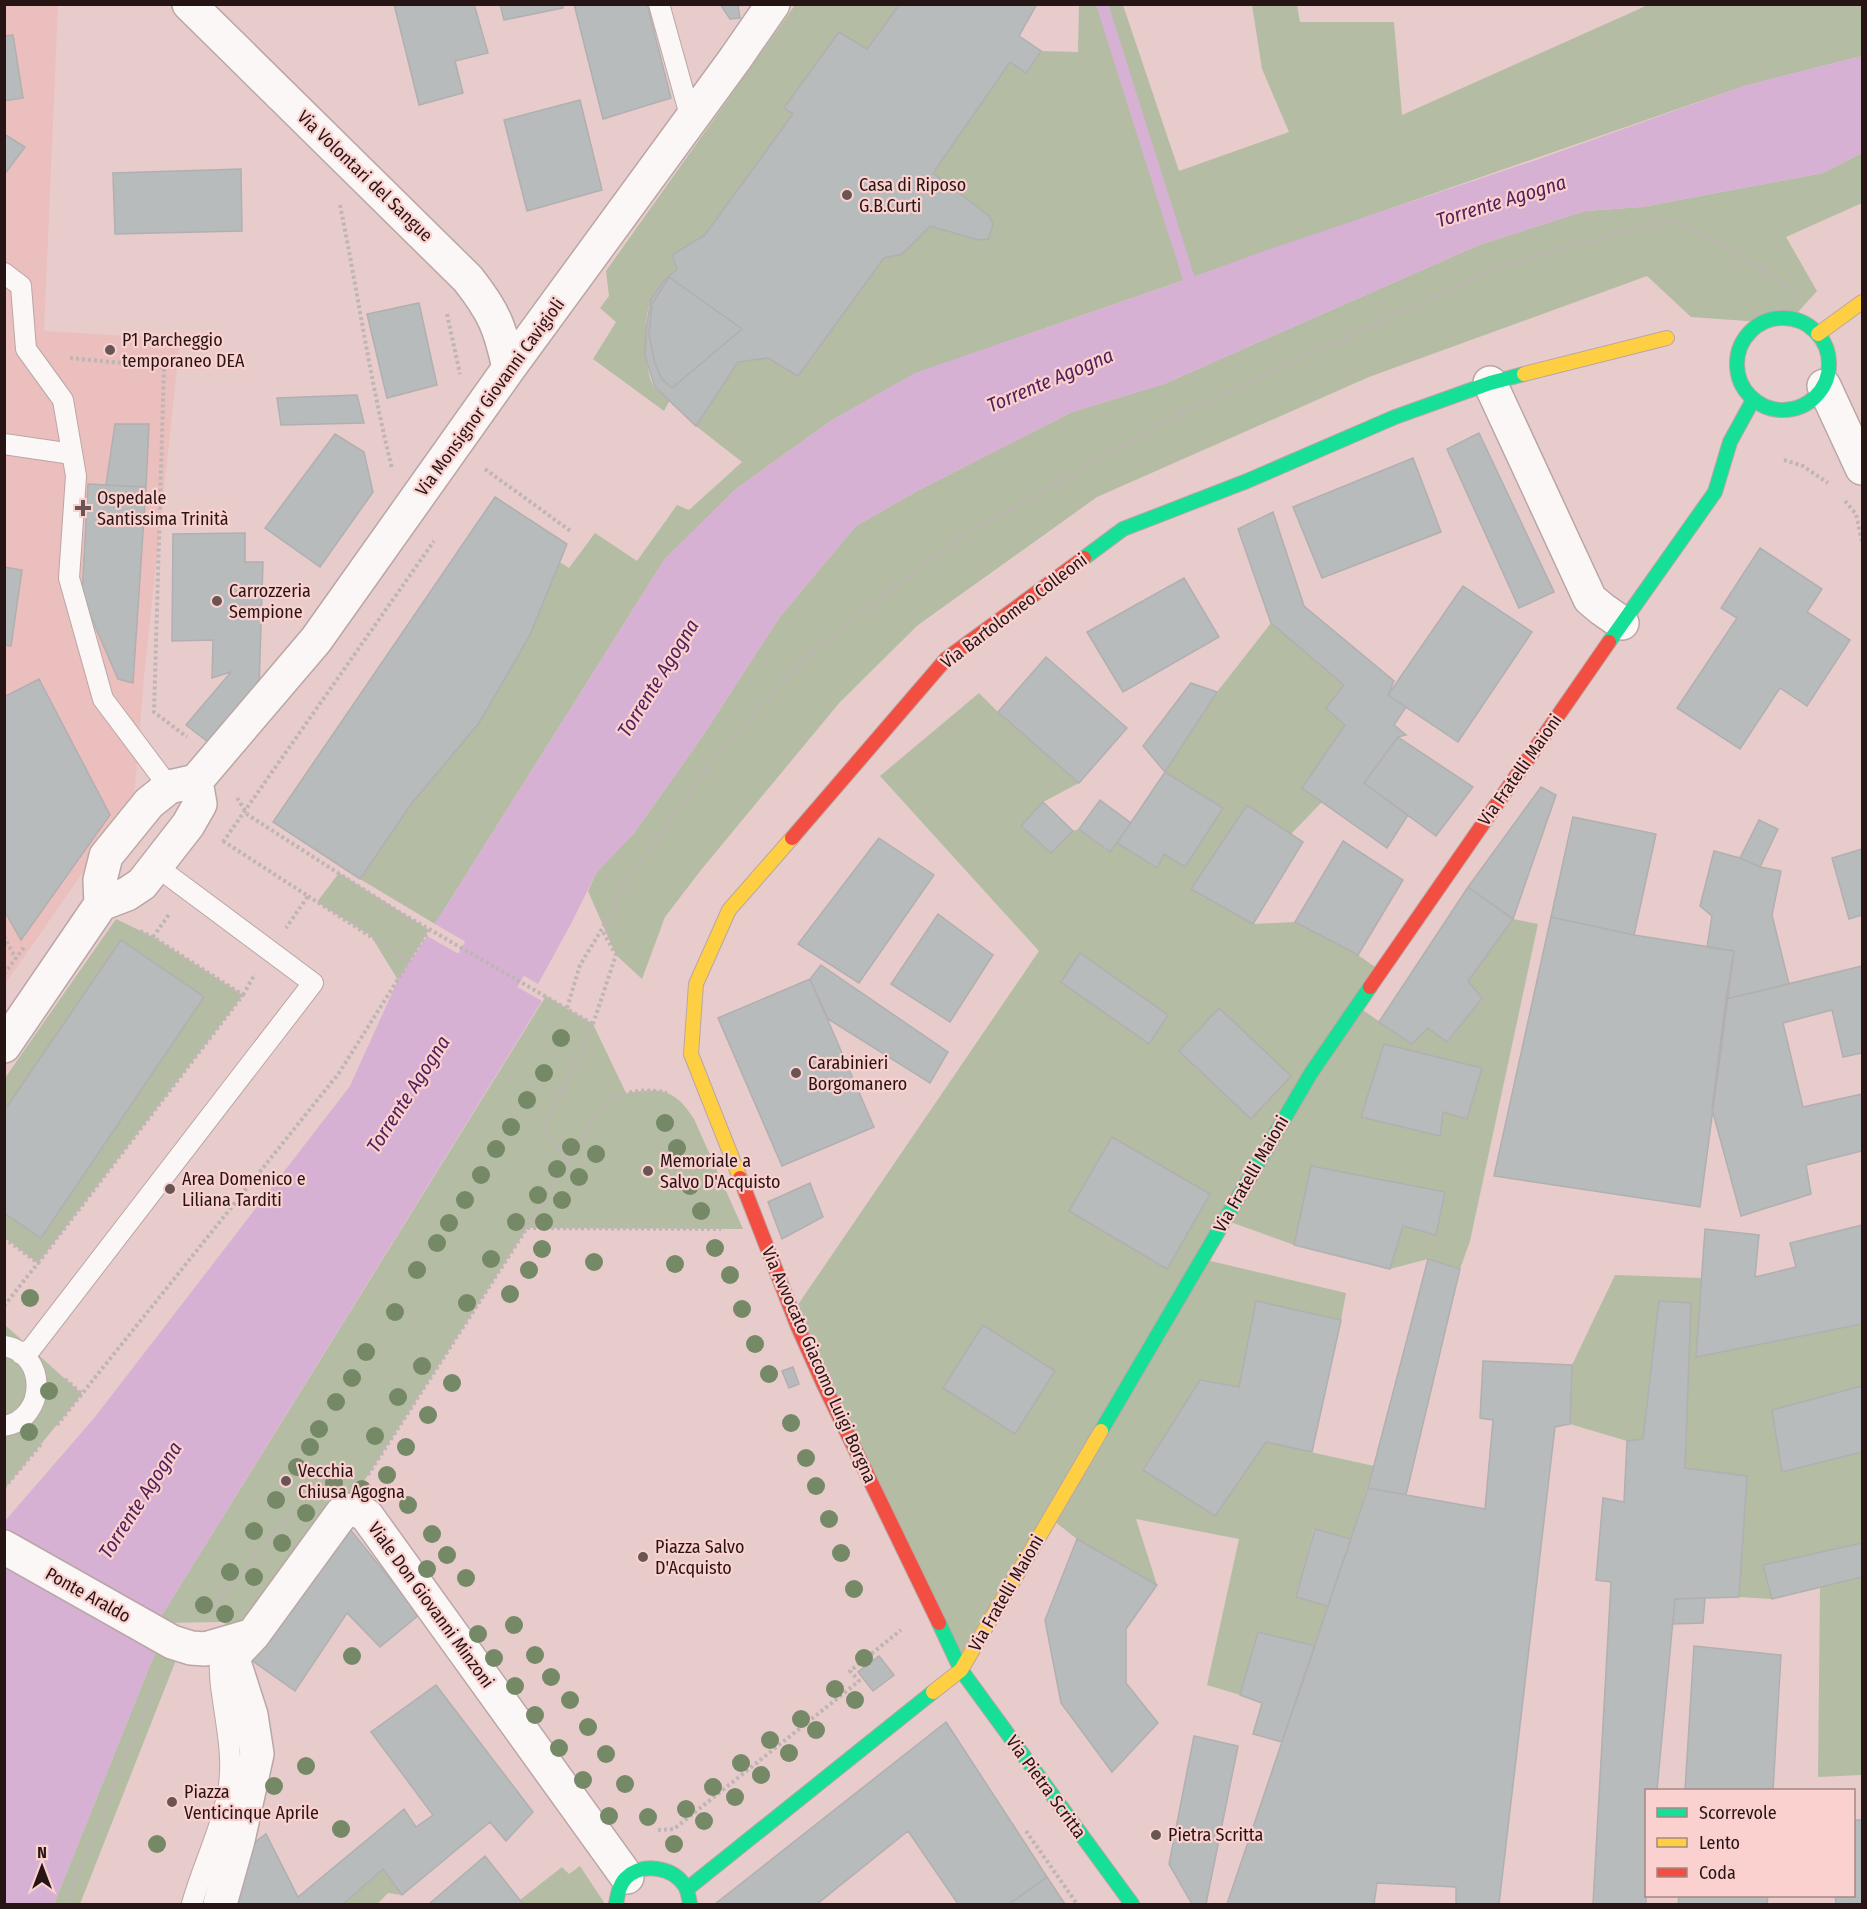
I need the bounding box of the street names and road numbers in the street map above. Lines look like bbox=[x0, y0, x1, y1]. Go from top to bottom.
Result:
street label: Via Volontari del Sangue bbox=[293, 106, 437, 246]
street label: Via Monsignor Giovanni Cavigioli bbox=[411, 294, 569, 500]
street label: Via Bartolomeo Colleoni bbox=[937, 549, 1091, 673]
street label: Via Fratelli Maioni bbox=[1473, 710, 1567, 830]
street label: Via Fratelli Maioni bbox=[1209, 1112, 1293, 1236]
street label: Via Avvocato Giacomo Luigi Borgna bbox=[757, 1243, 881, 1487]
street label: Viale Don Giovanni Minzoni bbox=[363, 1518, 499, 1692]
street label: Via Fratelli Maioni bbox=[964, 1531, 1048, 1655]
street label: Ponte Araldo bbox=[41, 1563, 135, 1627]
street label: Via Pietra Scritta bbox=[1001, 1731, 1091, 1843]

